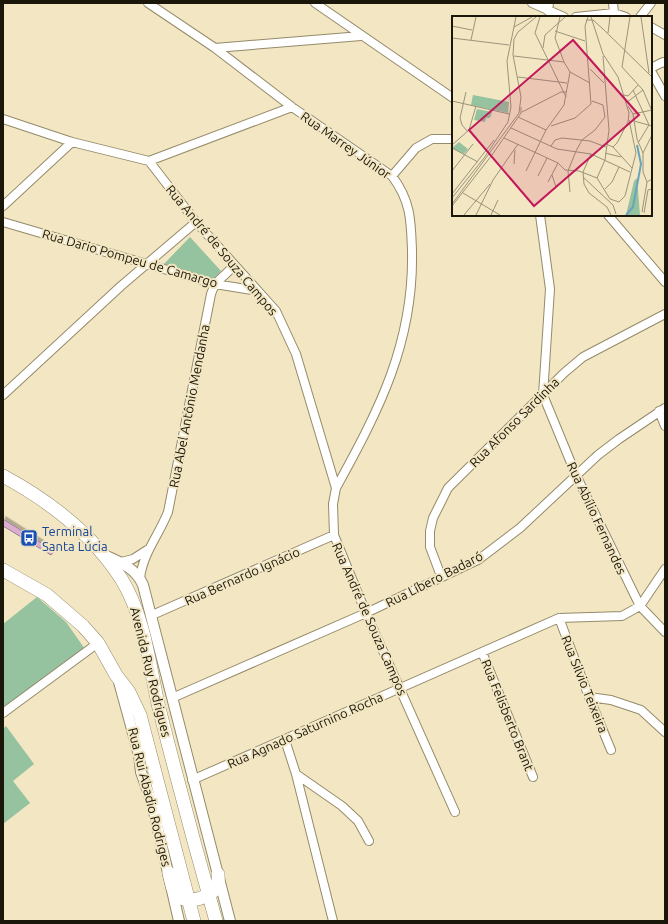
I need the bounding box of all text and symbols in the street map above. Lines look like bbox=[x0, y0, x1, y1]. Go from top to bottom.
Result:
inset map bbox=[452, 16, 652, 216]
street label: Rua Marrey Júnior bbox=[298, 109, 394, 181]
street label: Rua André de Souza Campos bbox=[163, 182, 281, 318]
street label: Rua Dario Pompeu de Camargo bbox=[41, 226, 219, 290]
street label: Rua Abel Antônio Mendanha bbox=[166, 323, 212, 489]
street label: Rua Afonso Sardinha bbox=[466, 374, 562, 470]
street label: Rua Abílio Fernandes bbox=[565, 460, 629, 577]
place label: Terminal Santa Lúcia bbox=[42, 524, 108, 553]
bus stop icon: Terminal Santa Lúcia bbox=[19, 528, 39, 548]
street label: Rua André de Souza Campos bbox=[330, 540, 410, 698]
street label: Rua Bernardo Ignácio bbox=[182, 544, 302, 608]
street label: Rua Líbero Badaró bbox=[383, 548, 485, 610]
street label: Avenida Ruy Rodrigues bbox=[128, 606, 174, 739]
street label: Rua Silvio Teixeira bbox=[559, 633, 611, 735]
street label: Rua Felisberto Brant bbox=[479, 657, 537, 773]
street label: Rua Agnado Saturnino Rocha bbox=[225, 689, 385, 771]
street label: Rua Rui Abadio Rodriges bbox=[126, 726, 174, 868]

